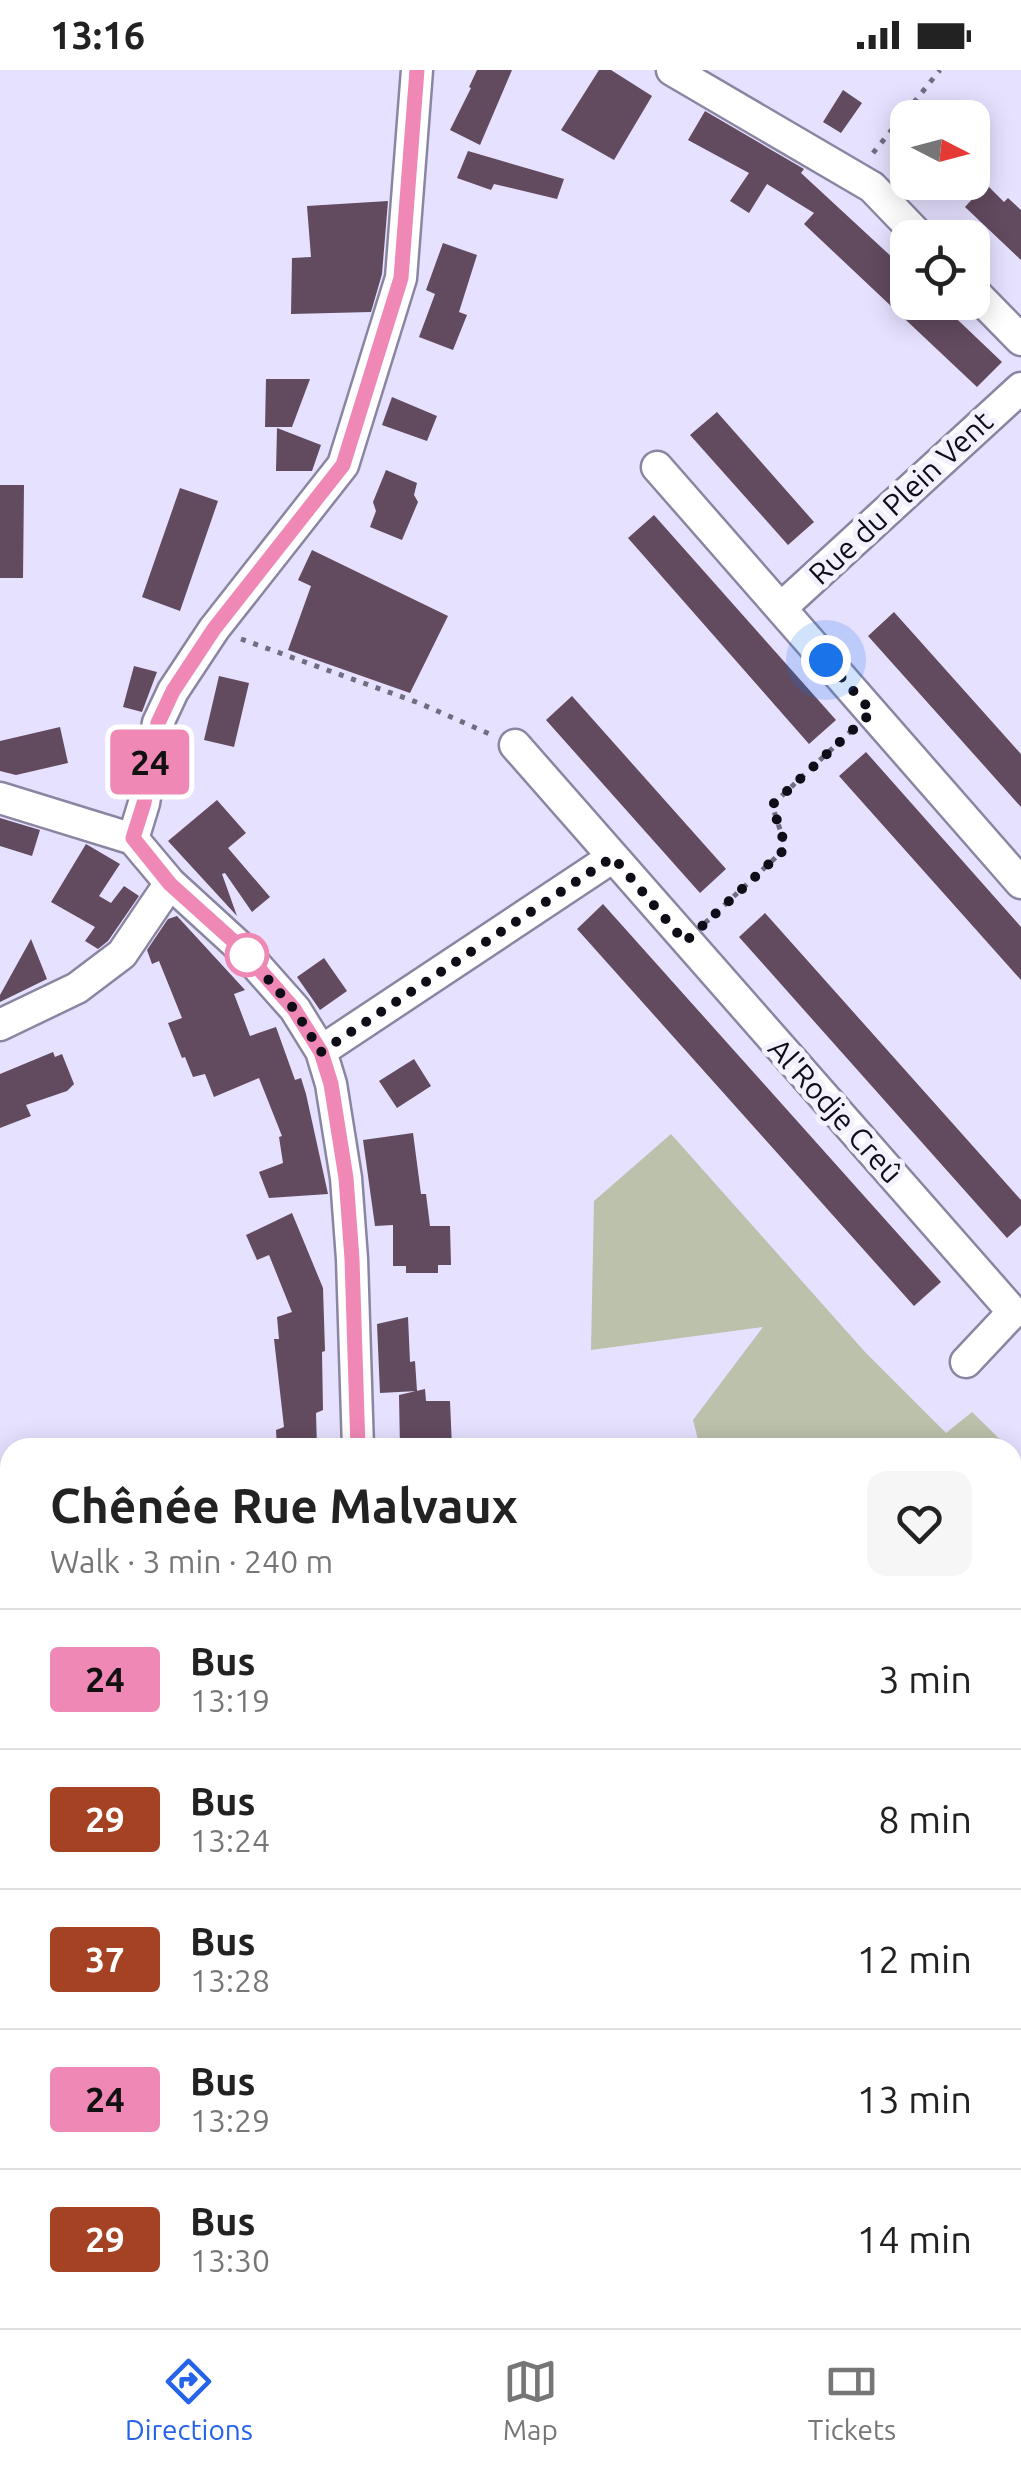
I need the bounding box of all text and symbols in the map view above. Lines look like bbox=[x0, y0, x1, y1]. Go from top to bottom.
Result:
text: 13:16 bbox=[50, 14, 145, 56]
north arrow bbox=[890, 100, 990, 200]
map controls bbox=[890, 100, 990, 320]
button: locate bbox=[890, 220, 990, 320]
street label: Rue du Plein Vent bbox=[802, 404, 999, 591]
your location bbox=[801, 635, 851, 685]
line badge: 24 bbox=[105, 730, 195, 794]
text: 24 bbox=[130, 742, 170, 782]
unlabelled marker bbox=[226, 934, 268, 976]
street label: Al'Rodje Creû bbox=[762, 1031, 909, 1190]
button: heart bbox=[867, 1471, 972, 1576]
text: Chênée Rue Malvaux bbox=[50, 1478, 518, 1532]
text: Walk · 3 min · 240 m bbox=[50, 1543, 333, 1579]
text: Bus bbox=[190, 1640, 255, 1682]
text: 3 min bbox=[878, 1658, 972, 1700]
text: 24 bbox=[85, 1659, 125, 1699]
text: 13:19 bbox=[190, 1682, 270, 1718]
text: Bus bbox=[190, 1780, 255, 1822]
text: 8 min bbox=[878, 1798, 972, 1840]
text: 29 bbox=[85, 1799, 125, 1839]
text: 13:24 bbox=[190, 1822, 270, 1858]
text: Bus bbox=[190, 1920, 255, 1962]
text: 12 min bbox=[857, 1938, 972, 1980]
text: 37 bbox=[85, 1939, 125, 1979]
text: 13:28 bbox=[190, 1962, 270, 1998]
text: Bus bbox=[190, 2060, 255, 2102]
text: 13 min bbox=[857, 2078, 972, 2120]
text: 24 bbox=[85, 2079, 125, 2119]
text: 13:29 bbox=[190, 2102, 270, 2138]
text: Bus bbox=[190, 2200, 255, 2242]
text: 14 min bbox=[857, 2218, 972, 2260]
text: 29 bbox=[85, 2219, 125, 2259]
text: 13:30 bbox=[190, 2242, 270, 2278]
tab: Directions bbox=[125, 2354, 253, 2445]
tab: Map bbox=[503, 2354, 558, 2445]
tab: Tickets bbox=[808, 2354, 896, 2445]

